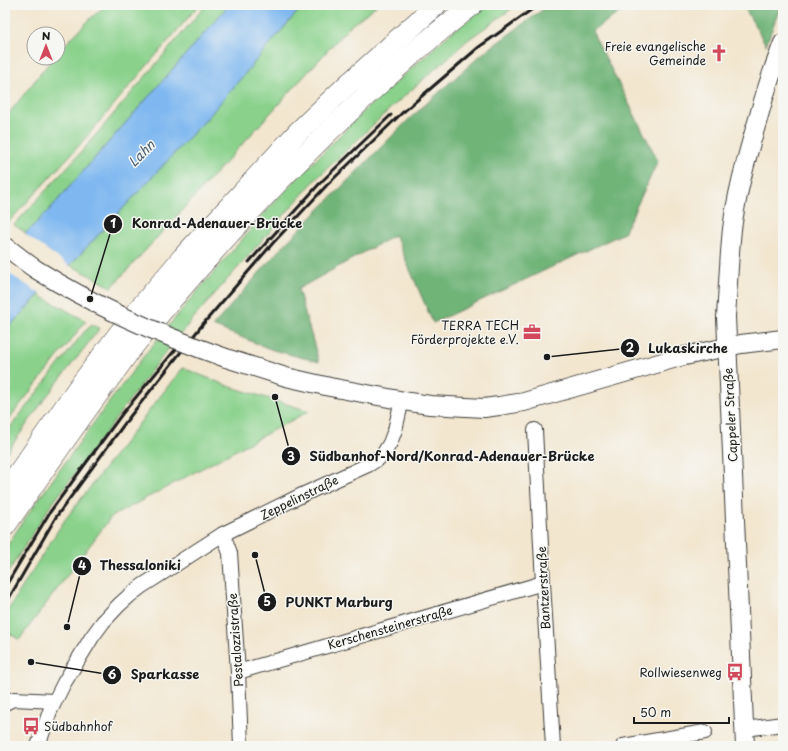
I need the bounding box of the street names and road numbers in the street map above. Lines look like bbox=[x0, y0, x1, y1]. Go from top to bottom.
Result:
street label: Cappeler Straße bbox=[719, 367, 741, 463]
street label: Zeppelinstraße bbox=[257, 470, 341, 524]
street label: Bantzerstraße bbox=[532, 546, 554, 630]
street label: Pestalozzistraße bbox=[223, 593, 247, 687]
street label: Kerschensteinerstraße bbox=[325, 601, 455, 653]

